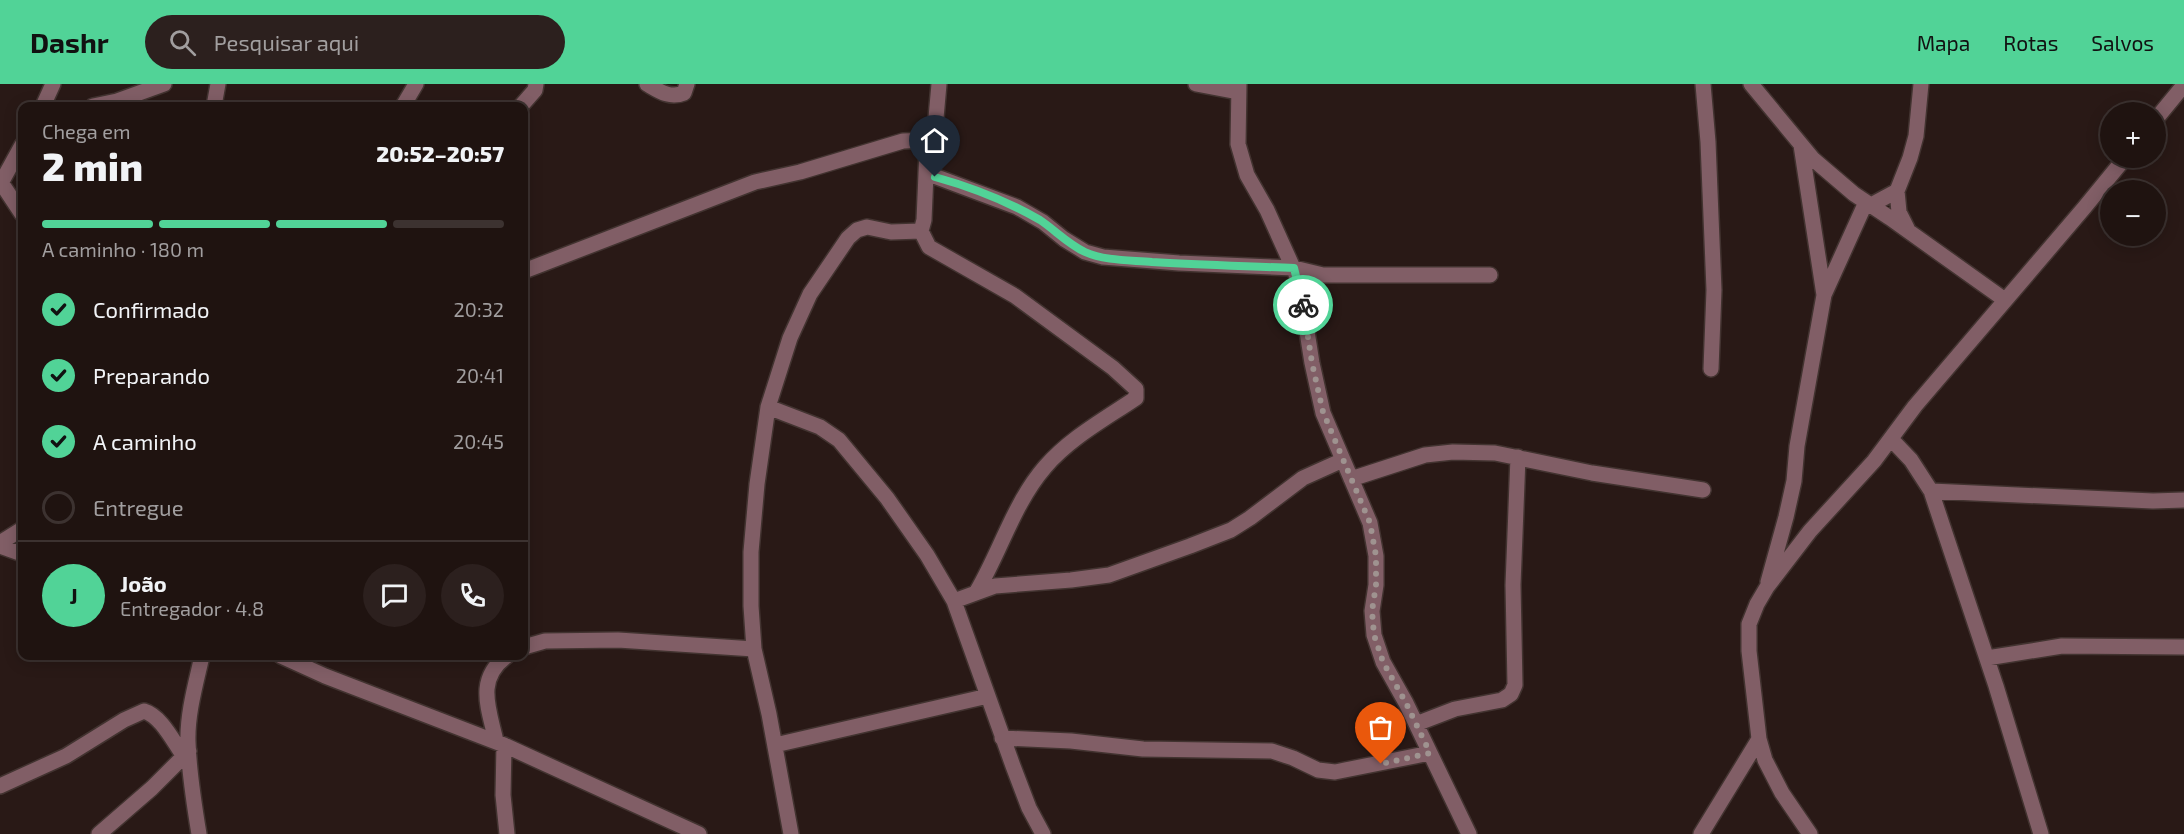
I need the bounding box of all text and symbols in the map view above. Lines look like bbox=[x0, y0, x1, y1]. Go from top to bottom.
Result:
search box bbox=[145, 15, 565, 69]
text: Dashr bbox=[30, 25, 109, 59]
icon: search bbox=[166, 26, 199, 59]
text: Pesquisar aqui bbox=[214, 29, 359, 55]
text: Mapa bbox=[1917, 30, 1970, 55]
text: Rotas bbox=[2003, 30, 2058, 55]
text: Salvos bbox=[2091, 30, 2154, 55]
map controls bbox=[2100, 102, 2166, 246]
button: + bbox=[2100, 102, 2166, 168]
pin bbox=[909, 115, 960, 177]
text: Chega em bbox=[42, 119, 131, 143]
icon: home bbox=[918, 124, 951, 157]
text: 20:52–20:57 bbox=[376, 140, 504, 166]
text: 2 min bbox=[42, 142, 143, 189]
button: − bbox=[2100, 180, 2166, 246]
text: A caminho · 180 m bbox=[42, 237, 204, 261]
courier bbox=[1273, 275, 1333, 335]
icon: bike bbox=[1287, 289, 1320, 322]
icon: check bbox=[42, 293, 75, 326]
text: Confirmado bbox=[93, 296, 209, 322]
text: 20:32 bbox=[454, 297, 504, 321]
icon: check bbox=[42, 359, 75, 392]
text: Preparando bbox=[93, 362, 210, 388]
text: 20:41 bbox=[456, 363, 504, 387]
icon: check bbox=[42, 425, 75, 458]
text: A caminho bbox=[93, 428, 197, 454]
text: 20:45 bbox=[453, 429, 504, 453]
text: Entregue bbox=[93, 494, 183, 520]
button: chat bbox=[363, 564, 426, 627]
button: phone bbox=[441, 564, 504, 627]
text: João bbox=[120, 570, 167, 596]
text: J bbox=[69, 582, 78, 608]
text: Entregador · 4.8 bbox=[120, 596, 264, 620]
pin bbox=[1355, 702, 1406, 764]
icon: bag bbox=[1364, 711, 1397, 744]

